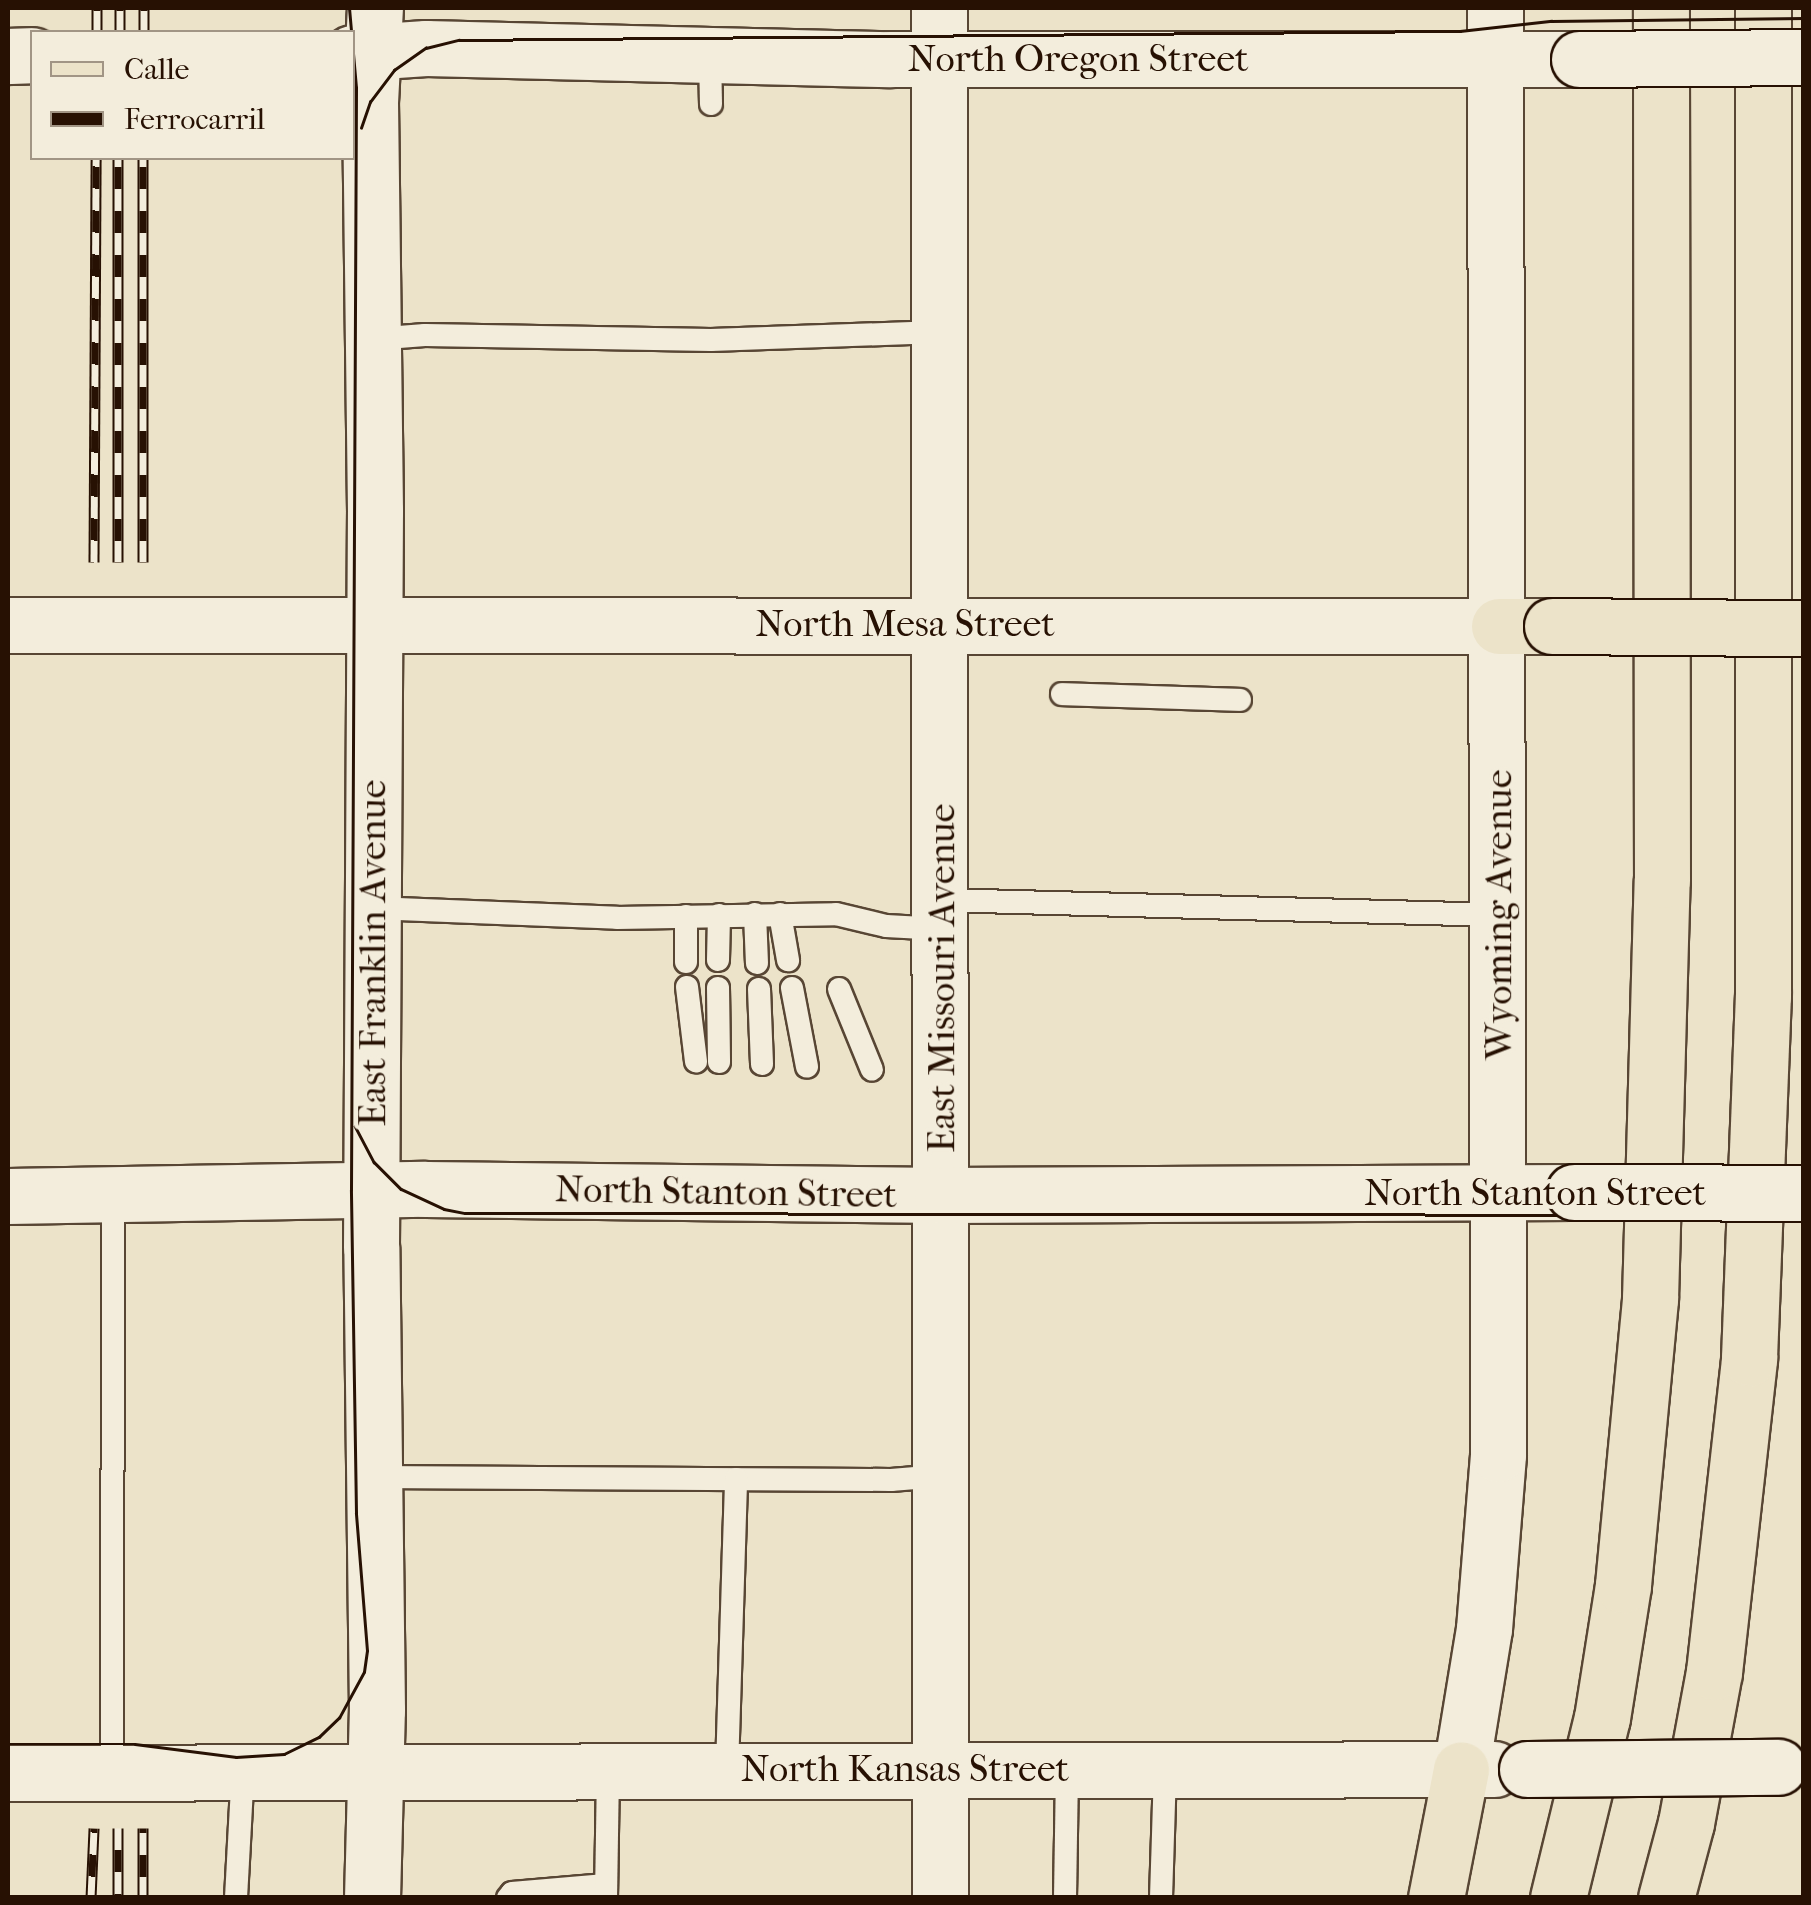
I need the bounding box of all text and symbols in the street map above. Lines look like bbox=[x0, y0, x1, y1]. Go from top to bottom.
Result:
legend bbox=[30, 30, 355, 160]
street label: North Oregon Street bbox=[907, 36, 1249, 82]
text: Calle bbox=[124, 52, 189, 87]
text: Ferrocarril bbox=[124, 102, 265, 137]
street label: North Mesa Street bbox=[755, 601, 1055, 647]
street label: Wyoming Avenue bbox=[1476, 770, 1522, 1060]
street label: East Franklin Avenue bbox=[350, 780, 396, 1126]
street label: East Missouri Avenue bbox=[919, 803, 965, 1153]
street label: North Stanton Street bbox=[555, 1166, 897, 1218]
street label: North Stanton Street bbox=[1364, 1170, 1706, 1216]
street label: North Kansas Street bbox=[741, 1746, 1069, 1792]

